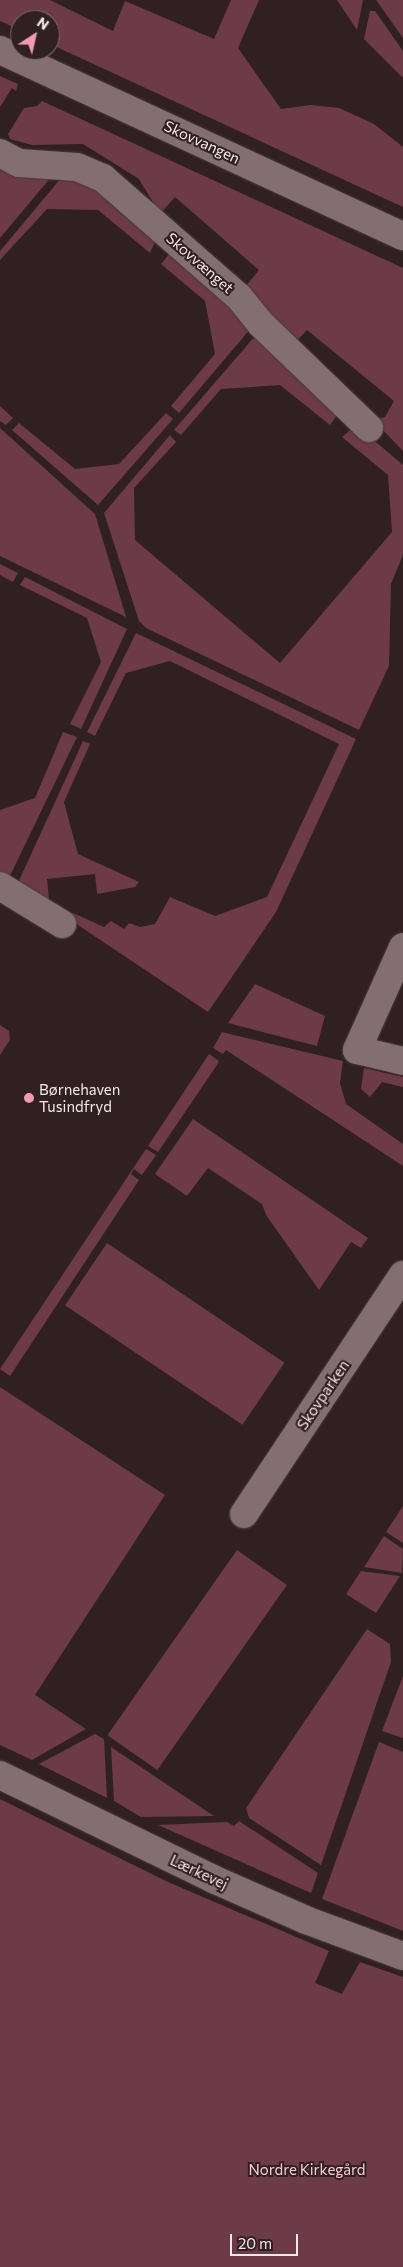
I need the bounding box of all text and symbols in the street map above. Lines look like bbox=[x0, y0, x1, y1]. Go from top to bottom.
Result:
north arrow bbox=[10, 10, 60, 60]
text: N bbox=[34, 13, 52, 33]
street label: Skovvangen bbox=[161, 117, 243, 167]
street label: Skovvænget bbox=[163, 229, 237, 297]
place label: Børnehaven Tusindfryd bbox=[39, 1080, 120, 1115]
marker: Børnehaven Tusindfryd bbox=[23, 1092, 35, 1104]
street label: Skovparken bbox=[293, 1357, 353, 1433]
street label: Lærkevej bbox=[167, 1851, 231, 1893]
park label: Nordre Kirkegård bbox=[249, 2161, 365, 2179]
scale bar bbox=[233, 2224, 300, 2256]
text: 20 m bbox=[238, 2234, 272, 2252]

